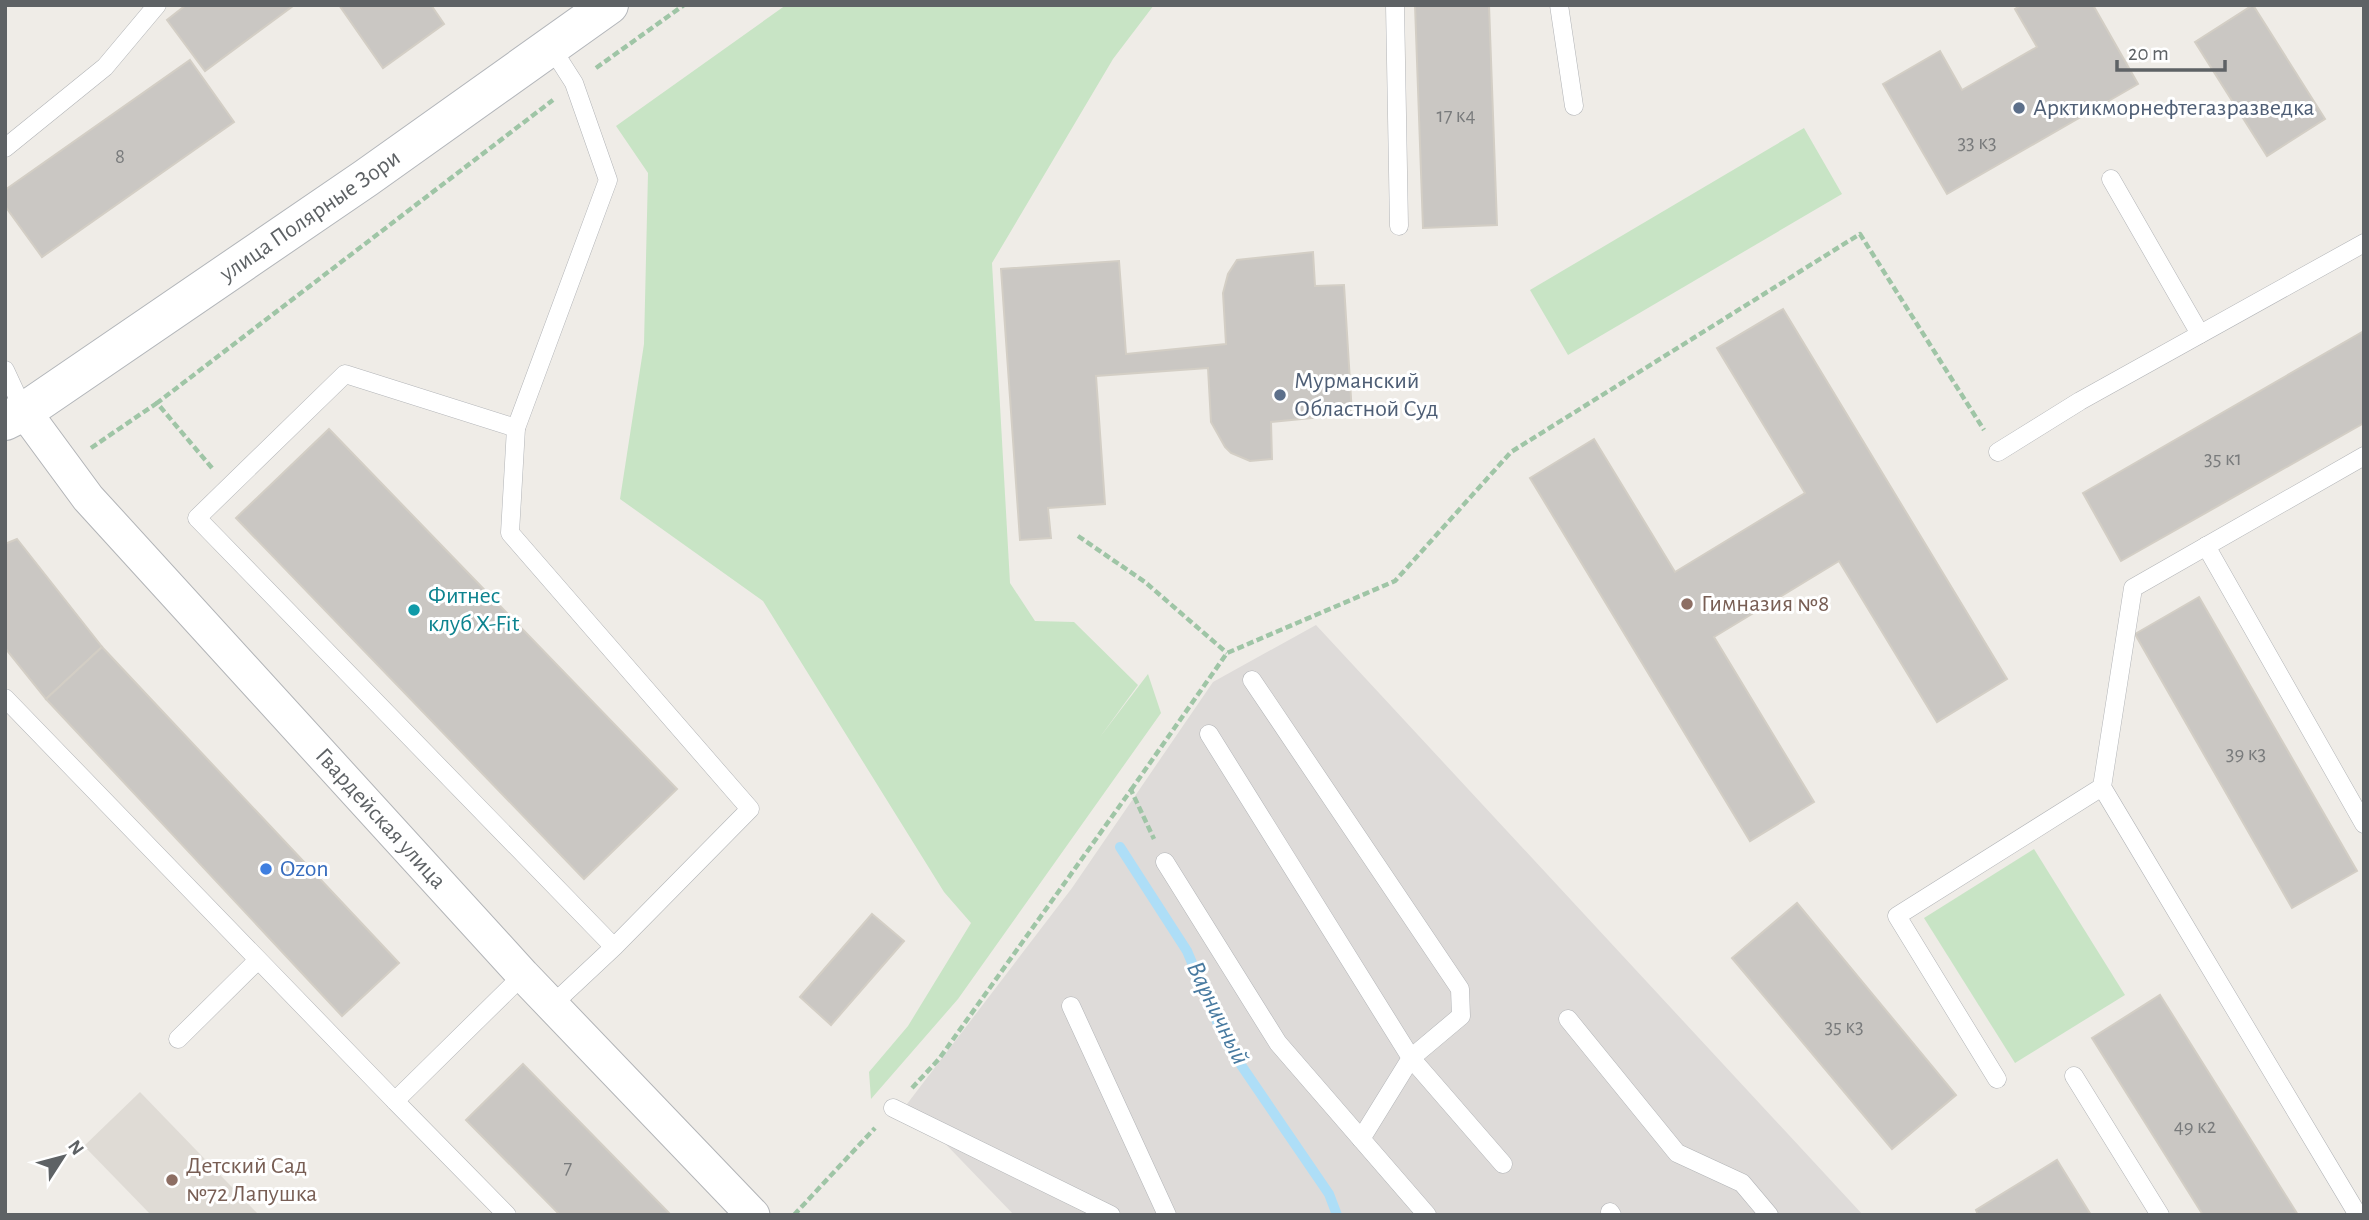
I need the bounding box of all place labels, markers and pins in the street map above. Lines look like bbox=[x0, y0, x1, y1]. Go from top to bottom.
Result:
place label: Арктикморнефтегазразведка bbox=[2033, 96, 2314, 120]
marker: Арктикморнефтегазразведка bbox=[2011, 100, 2027, 116]
place label: Мурманский Областной Суд bbox=[1294, 369, 1438, 421]
marker: Мурманский Областной Суд bbox=[1272, 387, 1288, 403]
place label: Фитнес клуб X-Fit bbox=[428, 584, 520, 636]
place label: Гимназия №8 bbox=[1701, 592, 1829, 616]
marker: Гимназия №8 bbox=[1679, 596, 1695, 612]
marker: Фитнес клуб X-Fit bbox=[406, 602, 422, 618]
place label: Ozon bbox=[280, 857, 329, 881]
marker: Ozon bbox=[258, 861, 274, 877]
place label: Детский Сад №72 Лапушка bbox=[186, 1154, 317, 1206]
marker: Детский Сад №72 Лапушка bbox=[164, 1172, 180, 1188]

